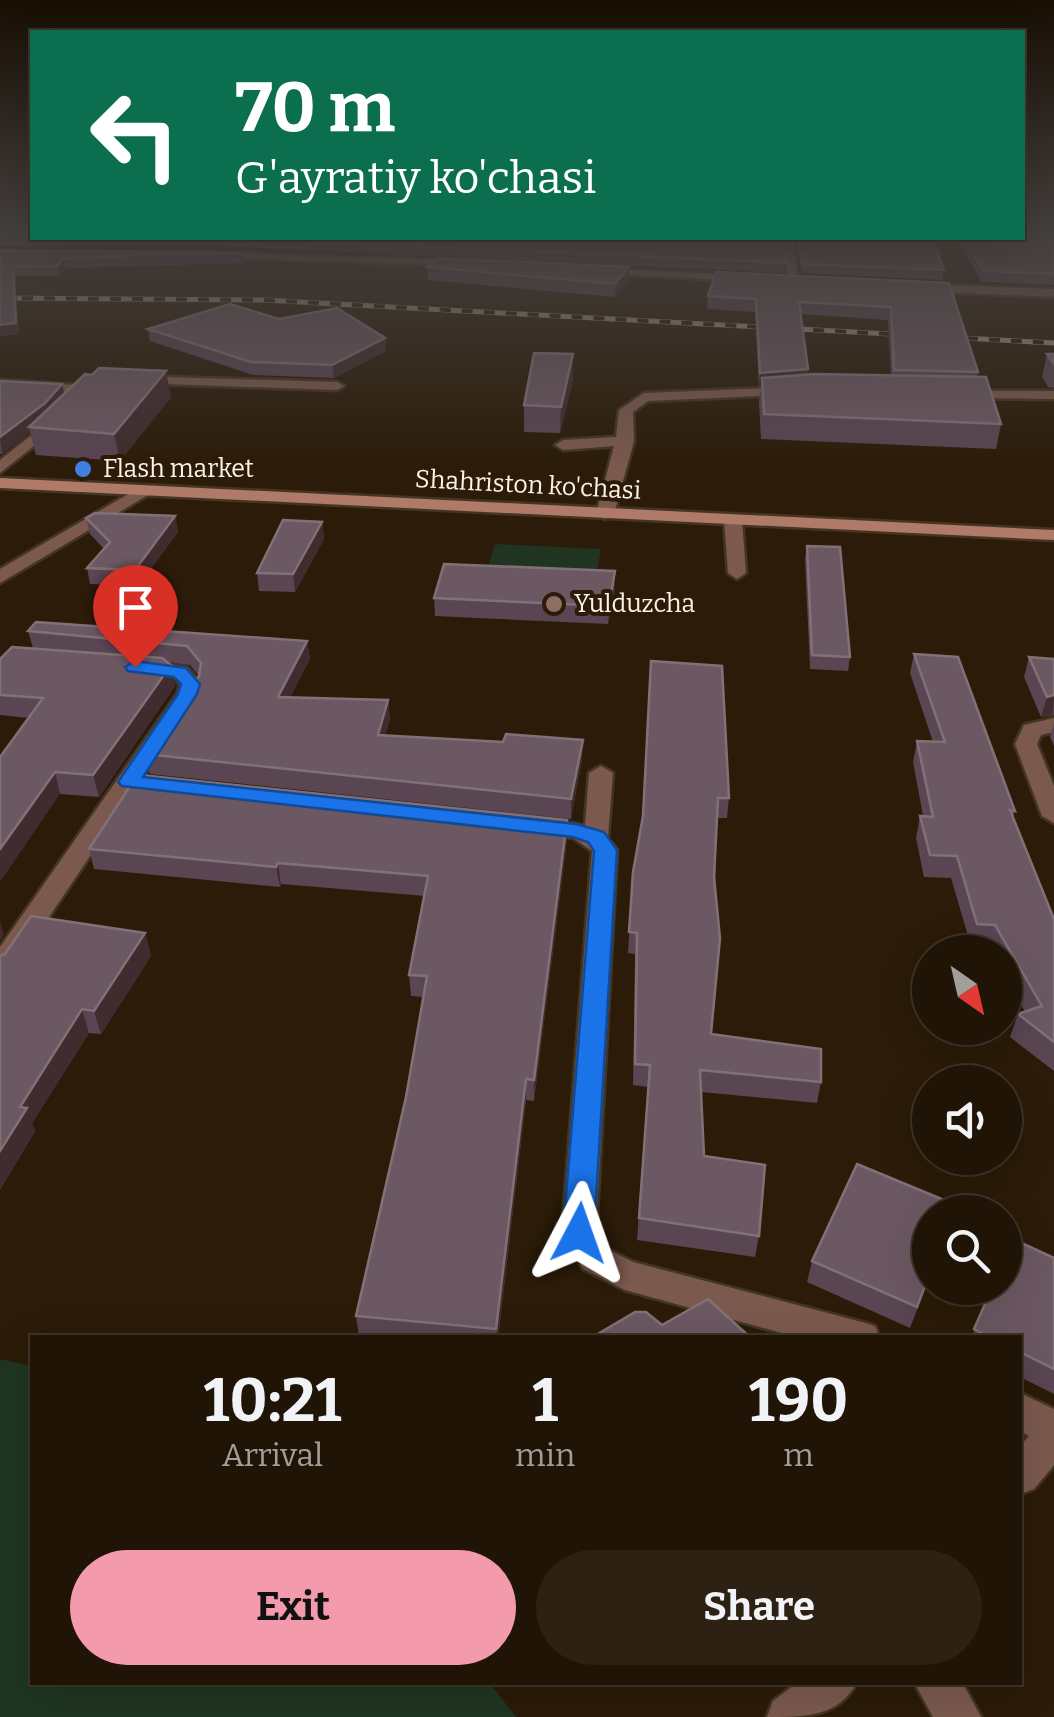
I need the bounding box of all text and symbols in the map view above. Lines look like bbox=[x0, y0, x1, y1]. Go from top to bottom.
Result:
text: 70 m bbox=[235, 66, 395, 150]
icon: left bbox=[70, 70, 200, 200]
text: G'ayratiy ko'chasi bbox=[235, 151, 596, 205]
place label: Flash market bbox=[103, 454, 254, 484]
marker: Flash market bbox=[72, 458, 94, 480]
street label: Shahriston ko'chasi bbox=[414, 464, 642, 506]
pin bbox=[93, 565, 178, 668]
icon: arrive bbox=[108, 580, 163, 635]
place label: Yulduzcha bbox=[574, 589, 696, 619]
marker: Yulduzcha bbox=[543, 593, 565, 615]
north arrow bbox=[912, 935, 1022, 1045]
map controls bbox=[912, 935, 1022, 1305]
button: sound bbox=[912, 1065, 1022, 1175]
position arrow bbox=[527, 1181, 631, 1285]
button: search bbox=[912, 1195, 1022, 1305]
text: 10:21 bbox=[204, 1365, 341, 1437]
text: 1 bbox=[532, 1365, 558, 1437]
text: 190 bbox=[749, 1365, 848, 1437]
text: Arrival bbox=[222, 1436, 323, 1474]
text: min bbox=[515, 1436, 575, 1474]
text: m bbox=[783, 1436, 814, 1474]
button: Exit bbox=[70, 1550, 516, 1665]
button: Share bbox=[536, 1550, 982, 1665]

